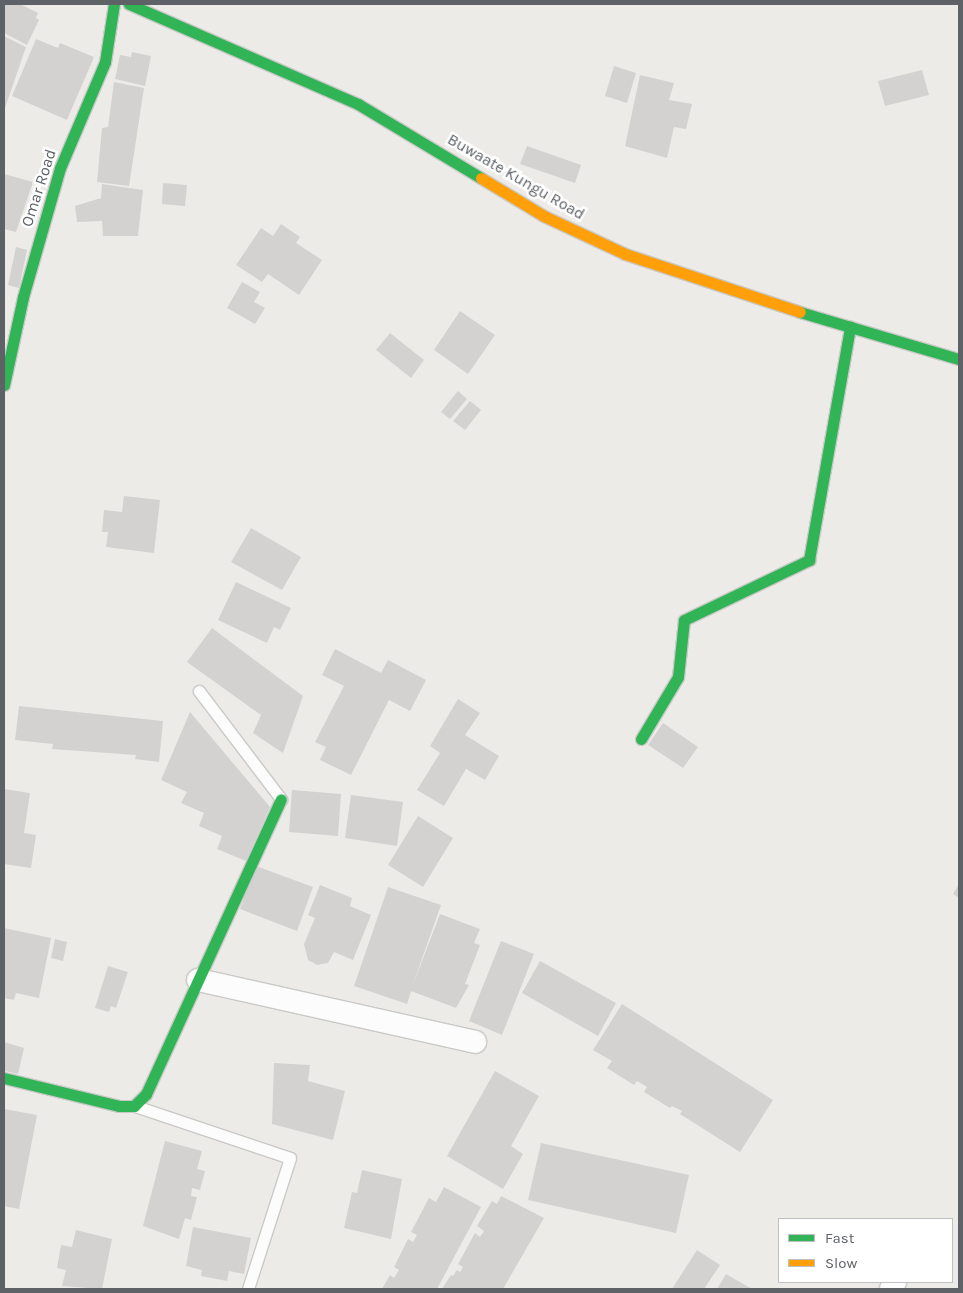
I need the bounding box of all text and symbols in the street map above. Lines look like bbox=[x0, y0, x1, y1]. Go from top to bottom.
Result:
street label: Buwaate Kungu Road bbox=[444, 130, 588, 224]
street label: Omar Road bbox=[17, 147, 61, 229]
legend bbox=[778, 1218, 953, 1283]
text: Fast bbox=[825, 1229, 854, 1247]
text: Slow bbox=[825, 1254, 857, 1272]

